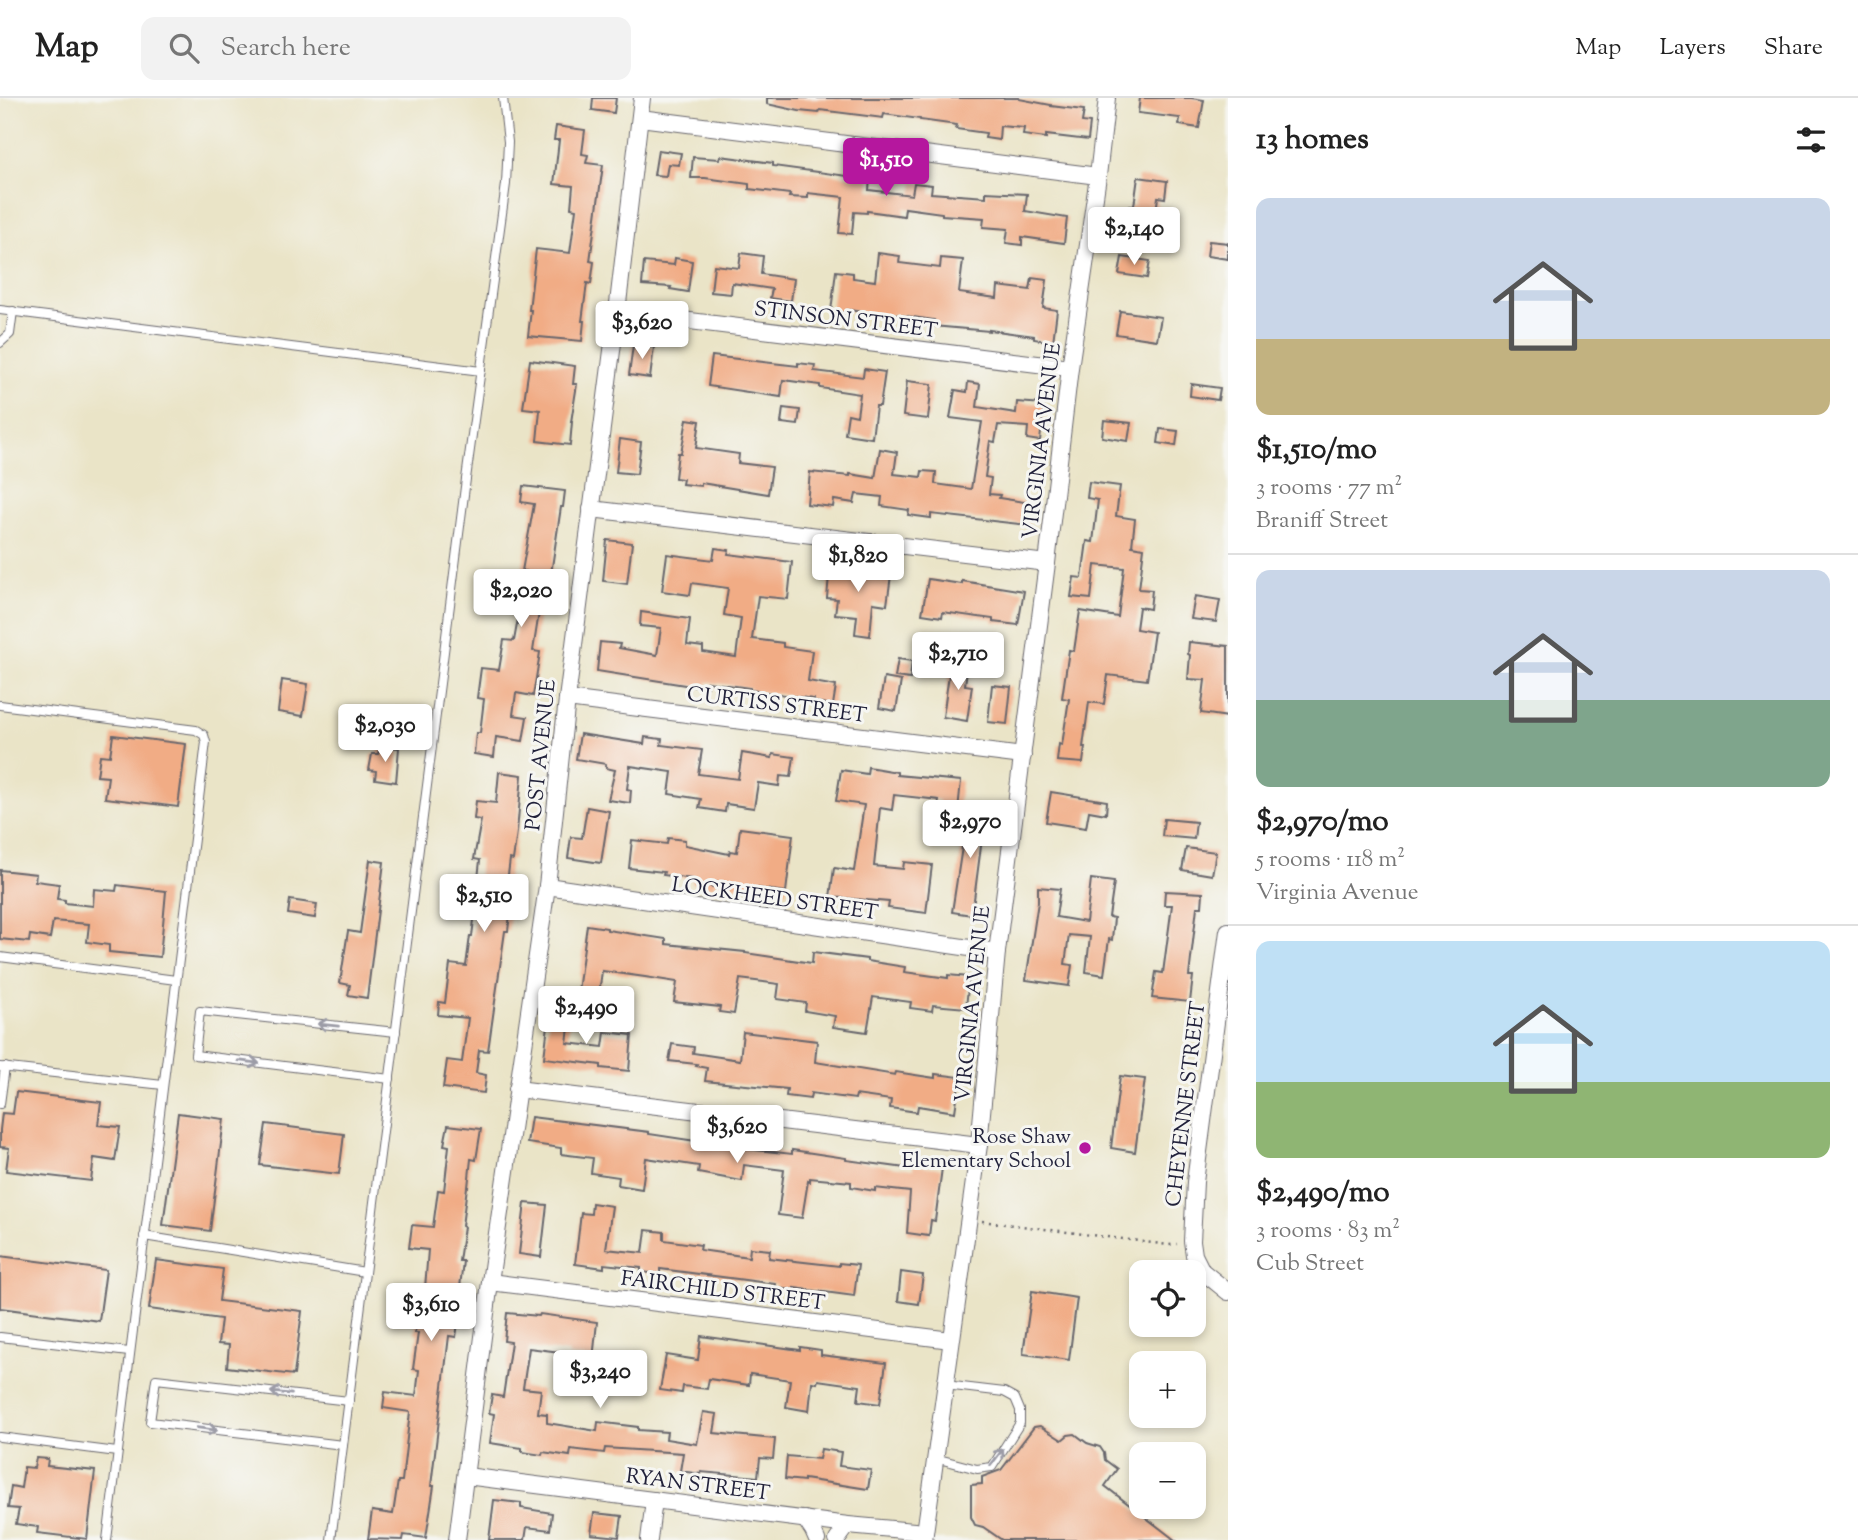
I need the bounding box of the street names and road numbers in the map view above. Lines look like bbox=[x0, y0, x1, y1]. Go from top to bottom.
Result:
street label: STINSON STREET bbox=[752, 295, 940, 347]
street label: VIRGINIA AVENUE bbox=[1016, 341, 1070, 541]
street label: POST AVENUE bbox=[519, 678, 565, 832]
street label: CURTISS STREET bbox=[685, 680, 869, 732]
street label: LOCKHEED STREET bbox=[669, 871, 880, 929]
street label: VIRGINIA AVENUE bbox=[949, 904, 999, 1104]
street label: CHEYENNE STREET bbox=[1159, 999, 1215, 1209]
street label: FAIRCHILD STREET bbox=[619, 1265, 827, 1319]
street label: RYAN STREET bbox=[624, 1462, 772, 1510]

